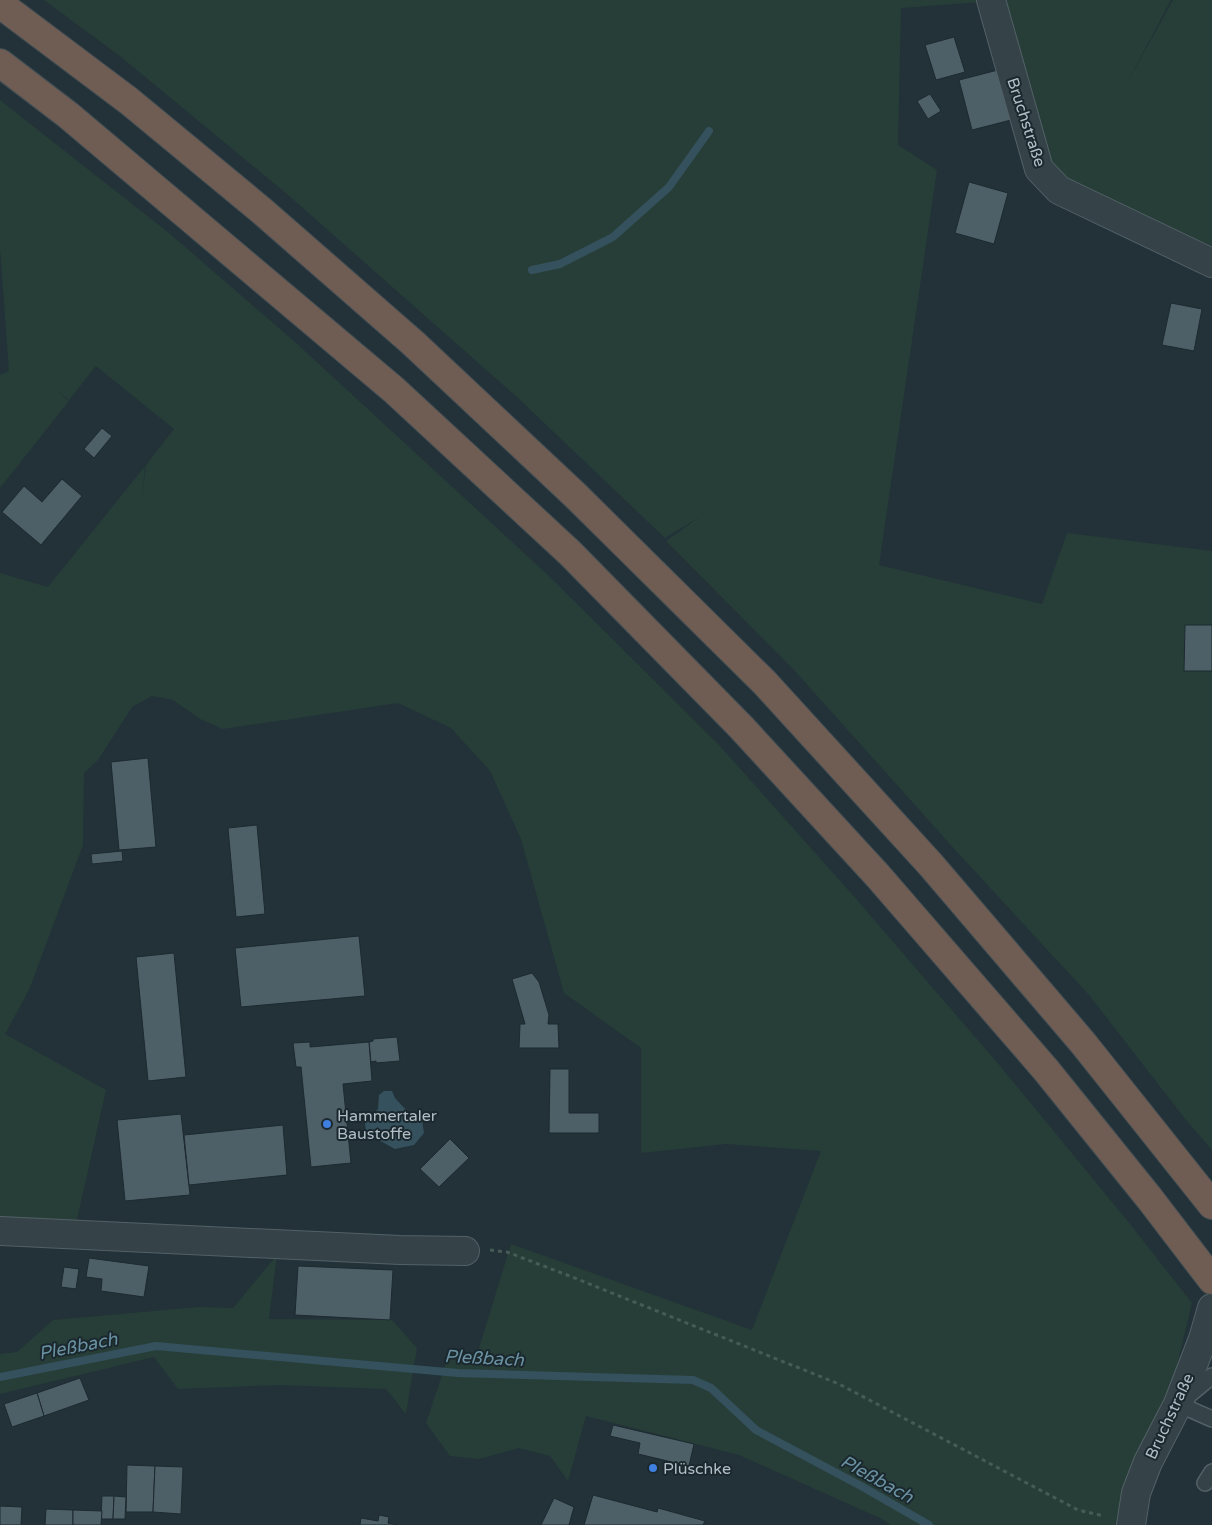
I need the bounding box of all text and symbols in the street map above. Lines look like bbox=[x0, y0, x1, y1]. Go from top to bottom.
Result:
street label: Bruchstraße bbox=[1002, 75, 1050, 170]
place label: Hammertaler Baustoffe bbox=[337, 1106, 438, 1144]
marker: Hammertaler Baustoffe bbox=[321, 1118, 333, 1130]
water label: Pleßbach bbox=[37, 1327, 120, 1364]
water label: Pleßbach bbox=[444, 1345, 525, 1371]
street label: Bruchstraße bbox=[1141, 1370, 1199, 1463]
water label: Pleßbach bbox=[837, 1450, 918, 1508]
place label: Plüschke bbox=[663, 1459, 731, 1479]
marker: Plüschke bbox=[647, 1462, 659, 1474]

